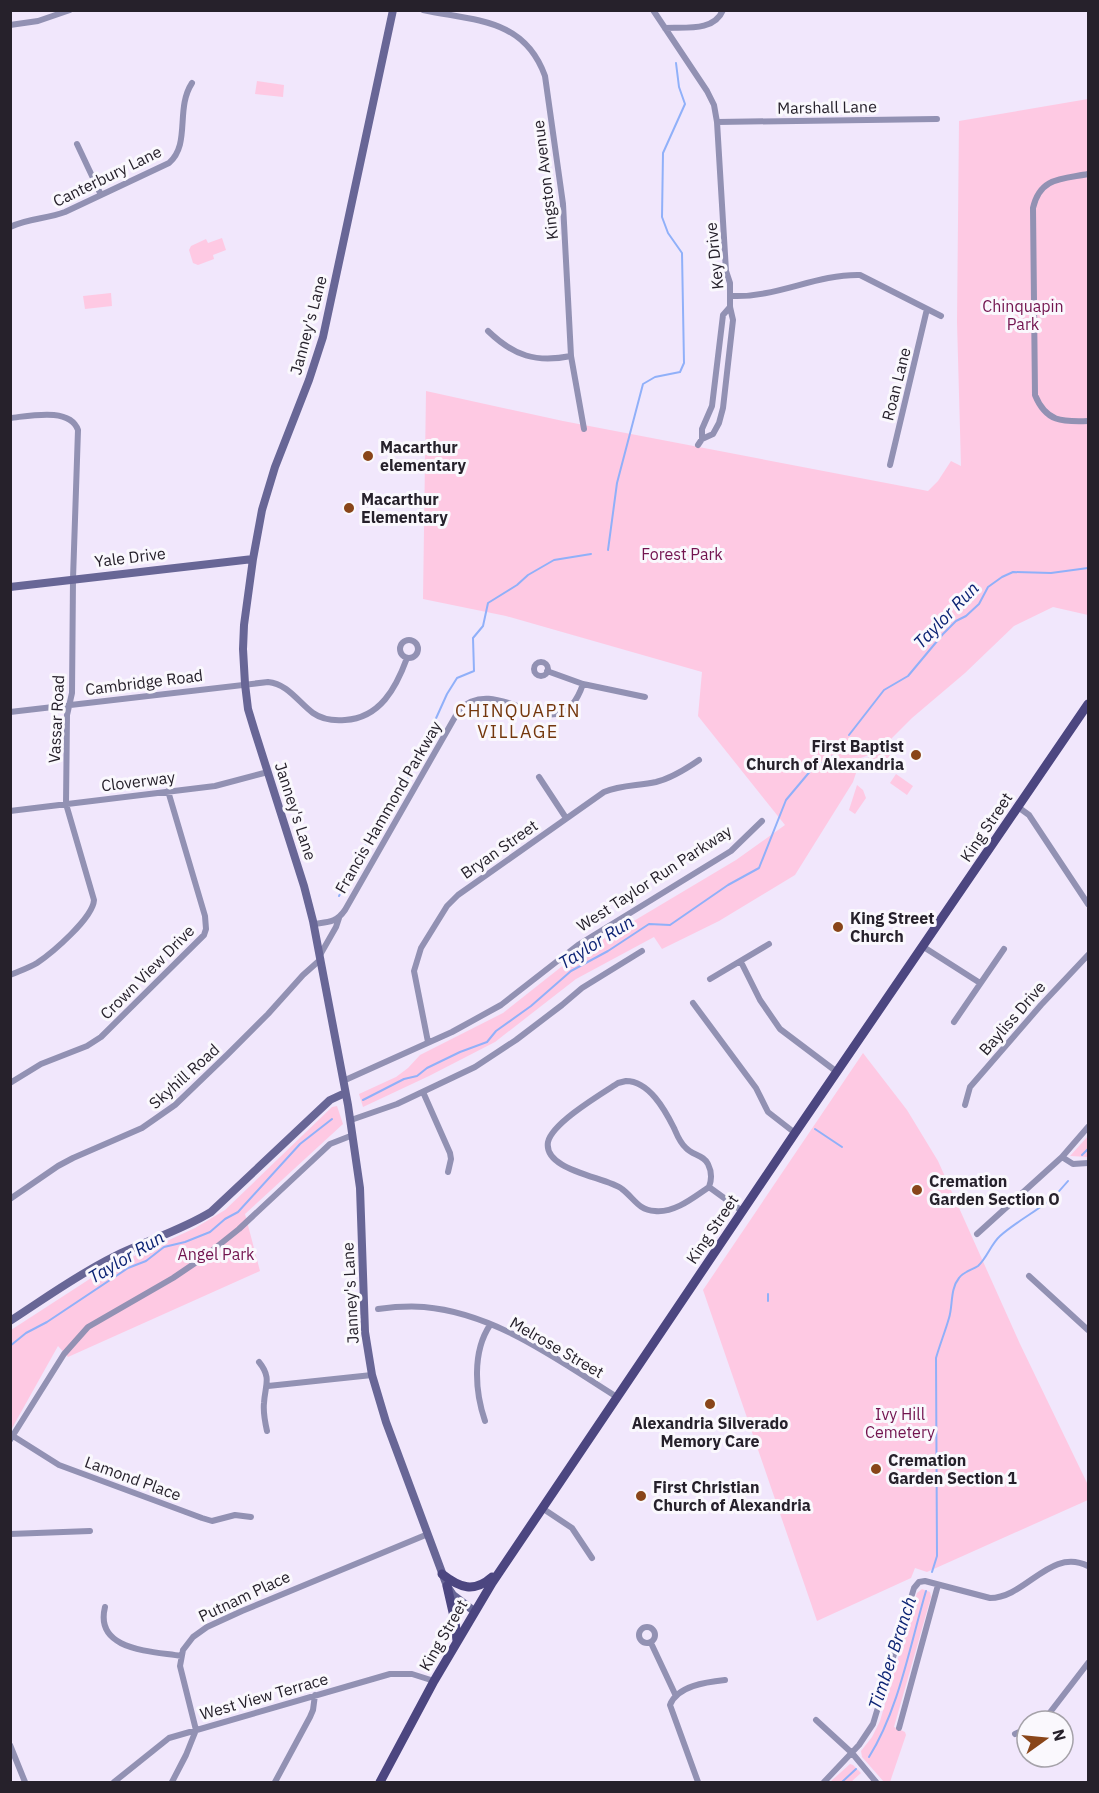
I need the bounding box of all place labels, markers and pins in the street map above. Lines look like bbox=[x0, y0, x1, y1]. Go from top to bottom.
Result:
place label: Macarthur elementary bbox=[380, 437, 466, 475]
marker: Macarthur elementary bbox=[361, 449, 375, 463]
place label: Macarthur Elementary bbox=[361, 489, 448, 527]
marker: Macarthur Elementary bbox=[342, 501, 356, 515]
place label: First Baptist Church of Alexandria bbox=[746, 736, 904, 774]
marker: First Baptist Church of Alexandria bbox=[909, 748, 923, 762]
place label: King Street Church bbox=[850, 908, 934, 946]
marker: King Street Church bbox=[831, 920, 845, 934]
place label: Cremation Garden Section O bbox=[929, 1171, 1060, 1209]
marker: Cremation Garden Section O bbox=[910, 1183, 924, 1197]
marker: Alexandria Silverado Memory Care bbox=[703, 1397, 717, 1411]
place label: Alexandria Silverado Memory Care bbox=[632, 1413, 788, 1451]
place label: Cremation Garden Section 1 bbox=[888, 1450, 1017, 1488]
marker: Cremation Garden Section 1 bbox=[869, 1462, 883, 1476]
place label: First Christian Church of Alexandria bbox=[653, 1477, 811, 1515]
marker: First Christian Church of Alexandria bbox=[634, 1489, 648, 1503]

